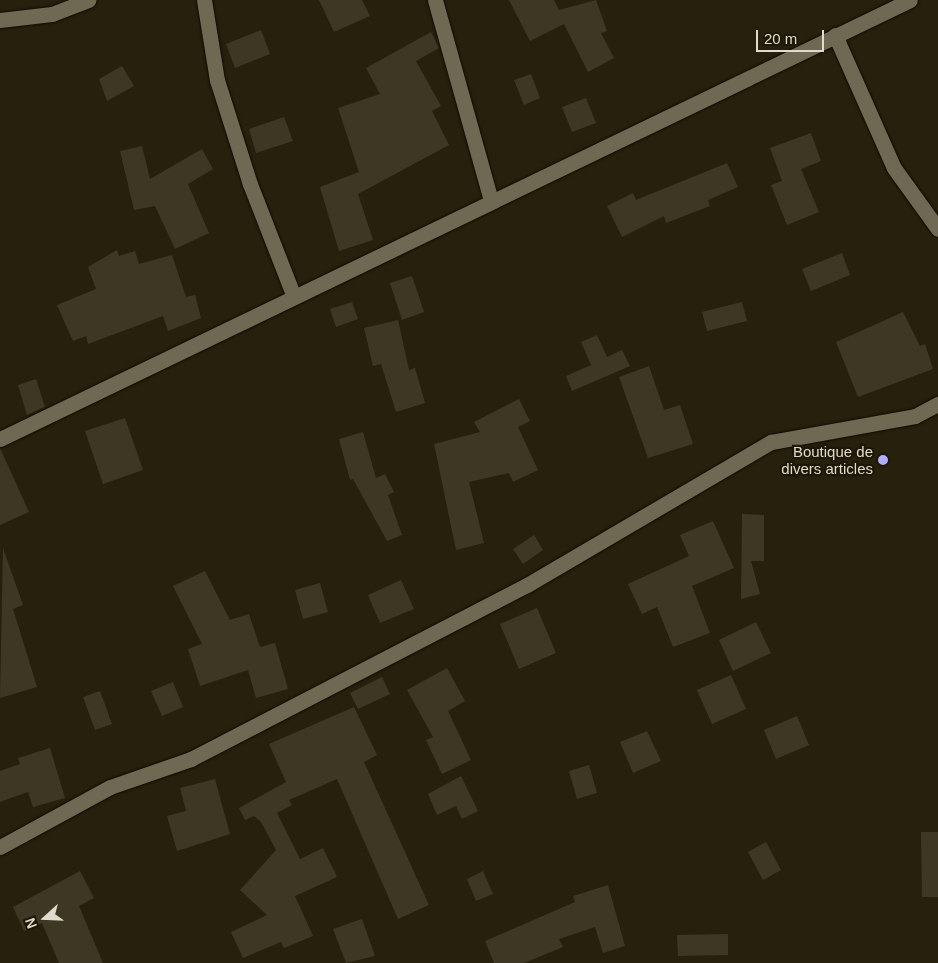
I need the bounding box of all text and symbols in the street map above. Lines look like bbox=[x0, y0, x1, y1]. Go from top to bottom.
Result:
scale bar bbox=[758, 20, 826, 52]
text: 20 m bbox=[764, 30, 797, 47]
place label: Boutique de divers articles bbox=[781, 442, 873, 477]
marker: Boutique de divers articles bbox=[877, 454, 889, 466]
north arrow bbox=[20, 893, 70, 943]
text: N bbox=[22, 916, 40, 931]

